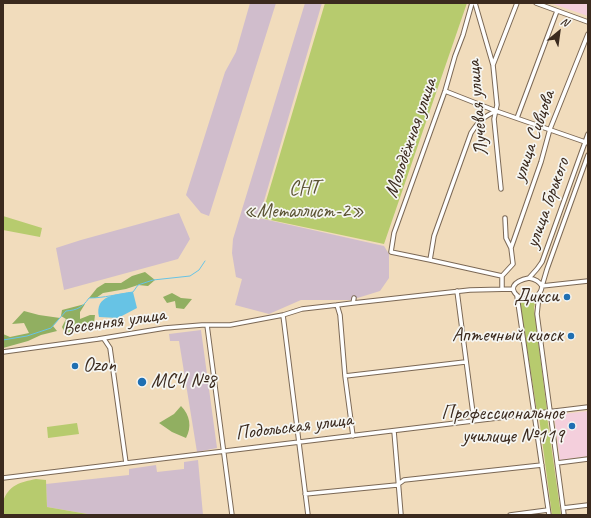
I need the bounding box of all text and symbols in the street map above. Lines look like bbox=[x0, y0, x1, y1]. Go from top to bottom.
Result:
north arrow bbox=[539, 12, 579, 52]
text: N bbox=[558, 14, 571, 29]
street label: Лучевая улица bbox=[462, 59, 494, 157]
street label: Молодёжная улица bbox=[379, 75, 443, 201]
street label: улица Сивцова bbox=[507, 87, 561, 185]
street label: улица Горького bbox=[521, 155, 575, 251]
park label: СНТ «Металлист-2» bbox=[244, 177, 364, 224]
place label: Дикси bbox=[514, 285, 559, 309]
marker: Дикси bbox=[562, 292, 572, 302]
street label: Весенняя улица bbox=[61, 303, 167, 341]
place label: Аптечный киоск bbox=[452, 324, 563, 348]
marker: Аптечный киоск bbox=[566, 331, 576, 341]
place label: Ozon bbox=[83, 354, 116, 378]
marker: Ozon bbox=[70, 361, 80, 371]
place label: МСЧ №8 bbox=[151, 370, 216, 394]
marker: МСЧ №8 bbox=[136, 376, 148, 388]
place label: Профессиональное училище №119 bbox=[441, 402, 564, 449]
street label: Подольская улица bbox=[234, 408, 354, 446]
marker: Профессиональное училище №119 bbox=[567, 421, 577, 431]

